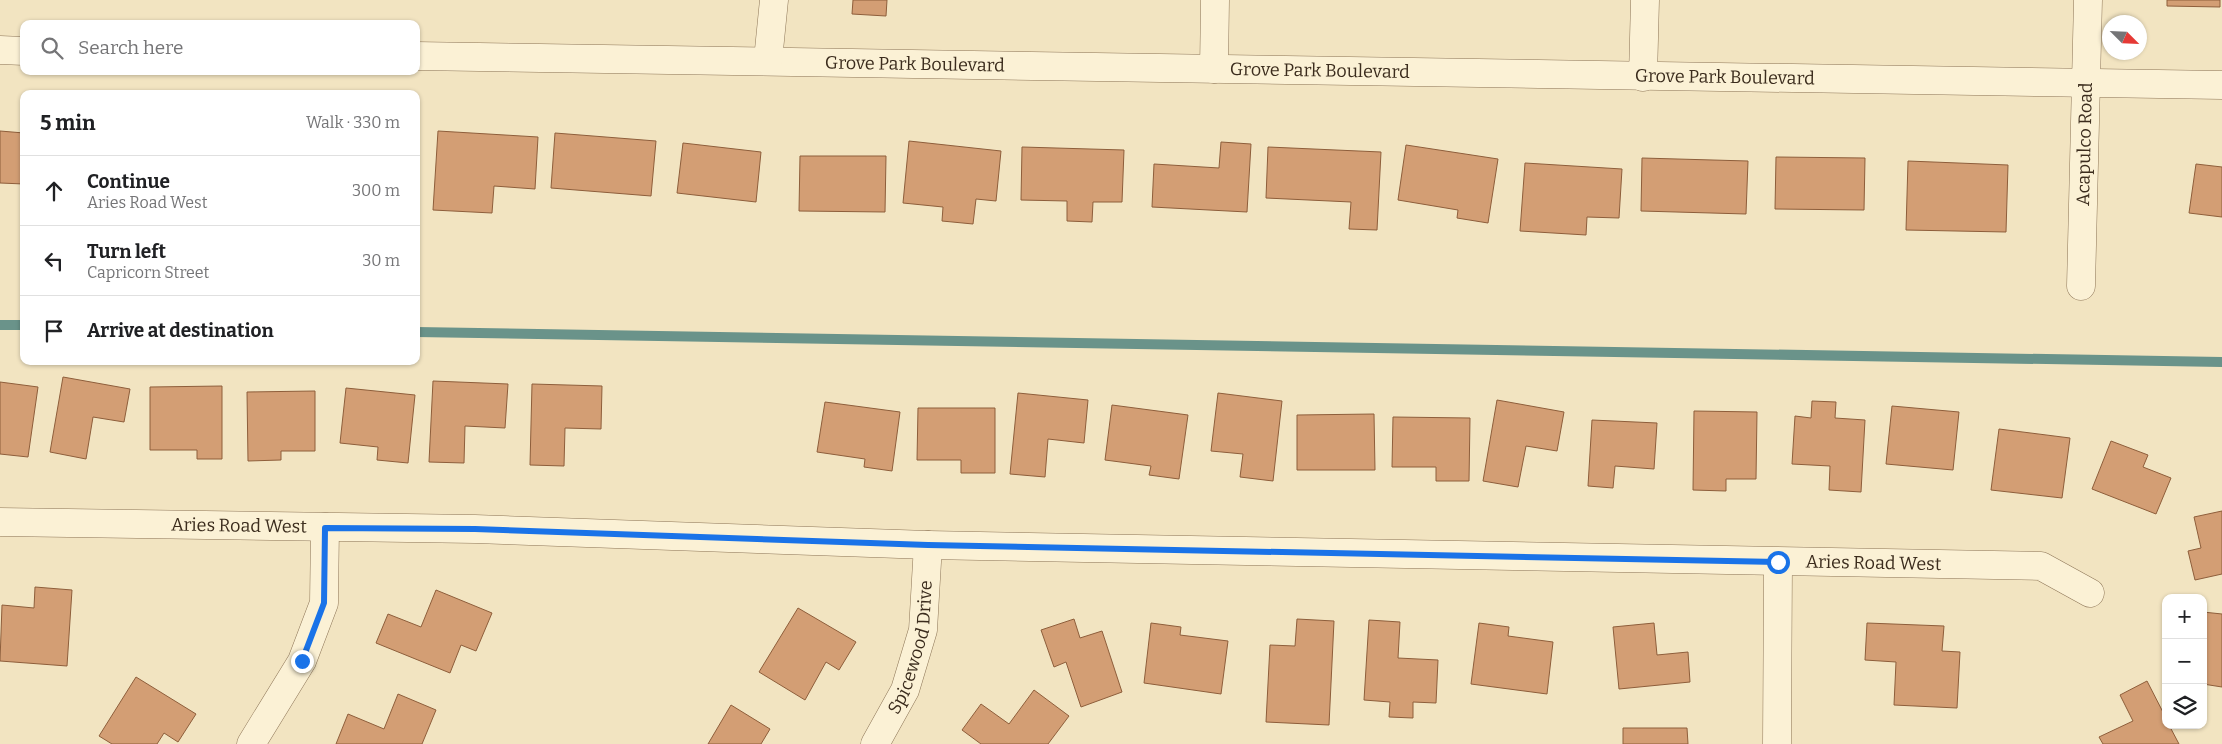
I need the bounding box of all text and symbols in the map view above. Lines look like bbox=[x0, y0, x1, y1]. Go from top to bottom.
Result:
north arrow bbox=[2102, 15, 2147, 60]
search box bbox=[20, 20, 420, 75]
icon: search bbox=[38, 34, 66, 62]
text: Search here bbox=[78, 36, 183, 59]
street label: Grove Park Boulevard bbox=[825, 52, 1005, 76]
street label: Grove Park Boulevard bbox=[1230, 58, 1410, 83]
street label: Grove Park Boulevard bbox=[1635, 65, 1815, 89]
street label: Acapulco Road bbox=[2072, 82, 2097, 206]
text: 5 min bbox=[40, 110, 96, 136]
text: Walk · 330 m bbox=[306, 113, 400, 132]
text: Continue bbox=[87, 170, 170, 193]
icon: ahead bbox=[40, 177, 68, 205]
text: 300 m bbox=[352, 181, 400, 200]
text: Aries Road West bbox=[87, 193, 207, 212]
text: Turn left bbox=[87, 240, 166, 263]
icon: left bbox=[40, 247, 68, 275]
text: 30 m bbox=[362, 251, 400, 270]
text: Capricorn Street bbox=[87, 263, 209, 282]
icon: arrive bbox=[40, 317, 68, 345]
text: Arrive at destination bbox=[87, 319, 274, 342]
street label: Aries Road West bbox=[171, 514, 307, 538]
route start bbox=[1767, 551, 1790, 574]
street label: Aries Road West bbox=[1805, 551, 1942, 575]
street label: Spicewood Drive bbox=[883, 580, 937, 718]
map controls bbox=[2162, 594, 2207, 729]
button: + bbox=[2162, 594, 2207, 639]
button: − bbox=[2162, 639, 2207, 684]
route end bbox=[291, 650, 314, 673]
button: layers bbox=[2162, 684, 2207, 729]

